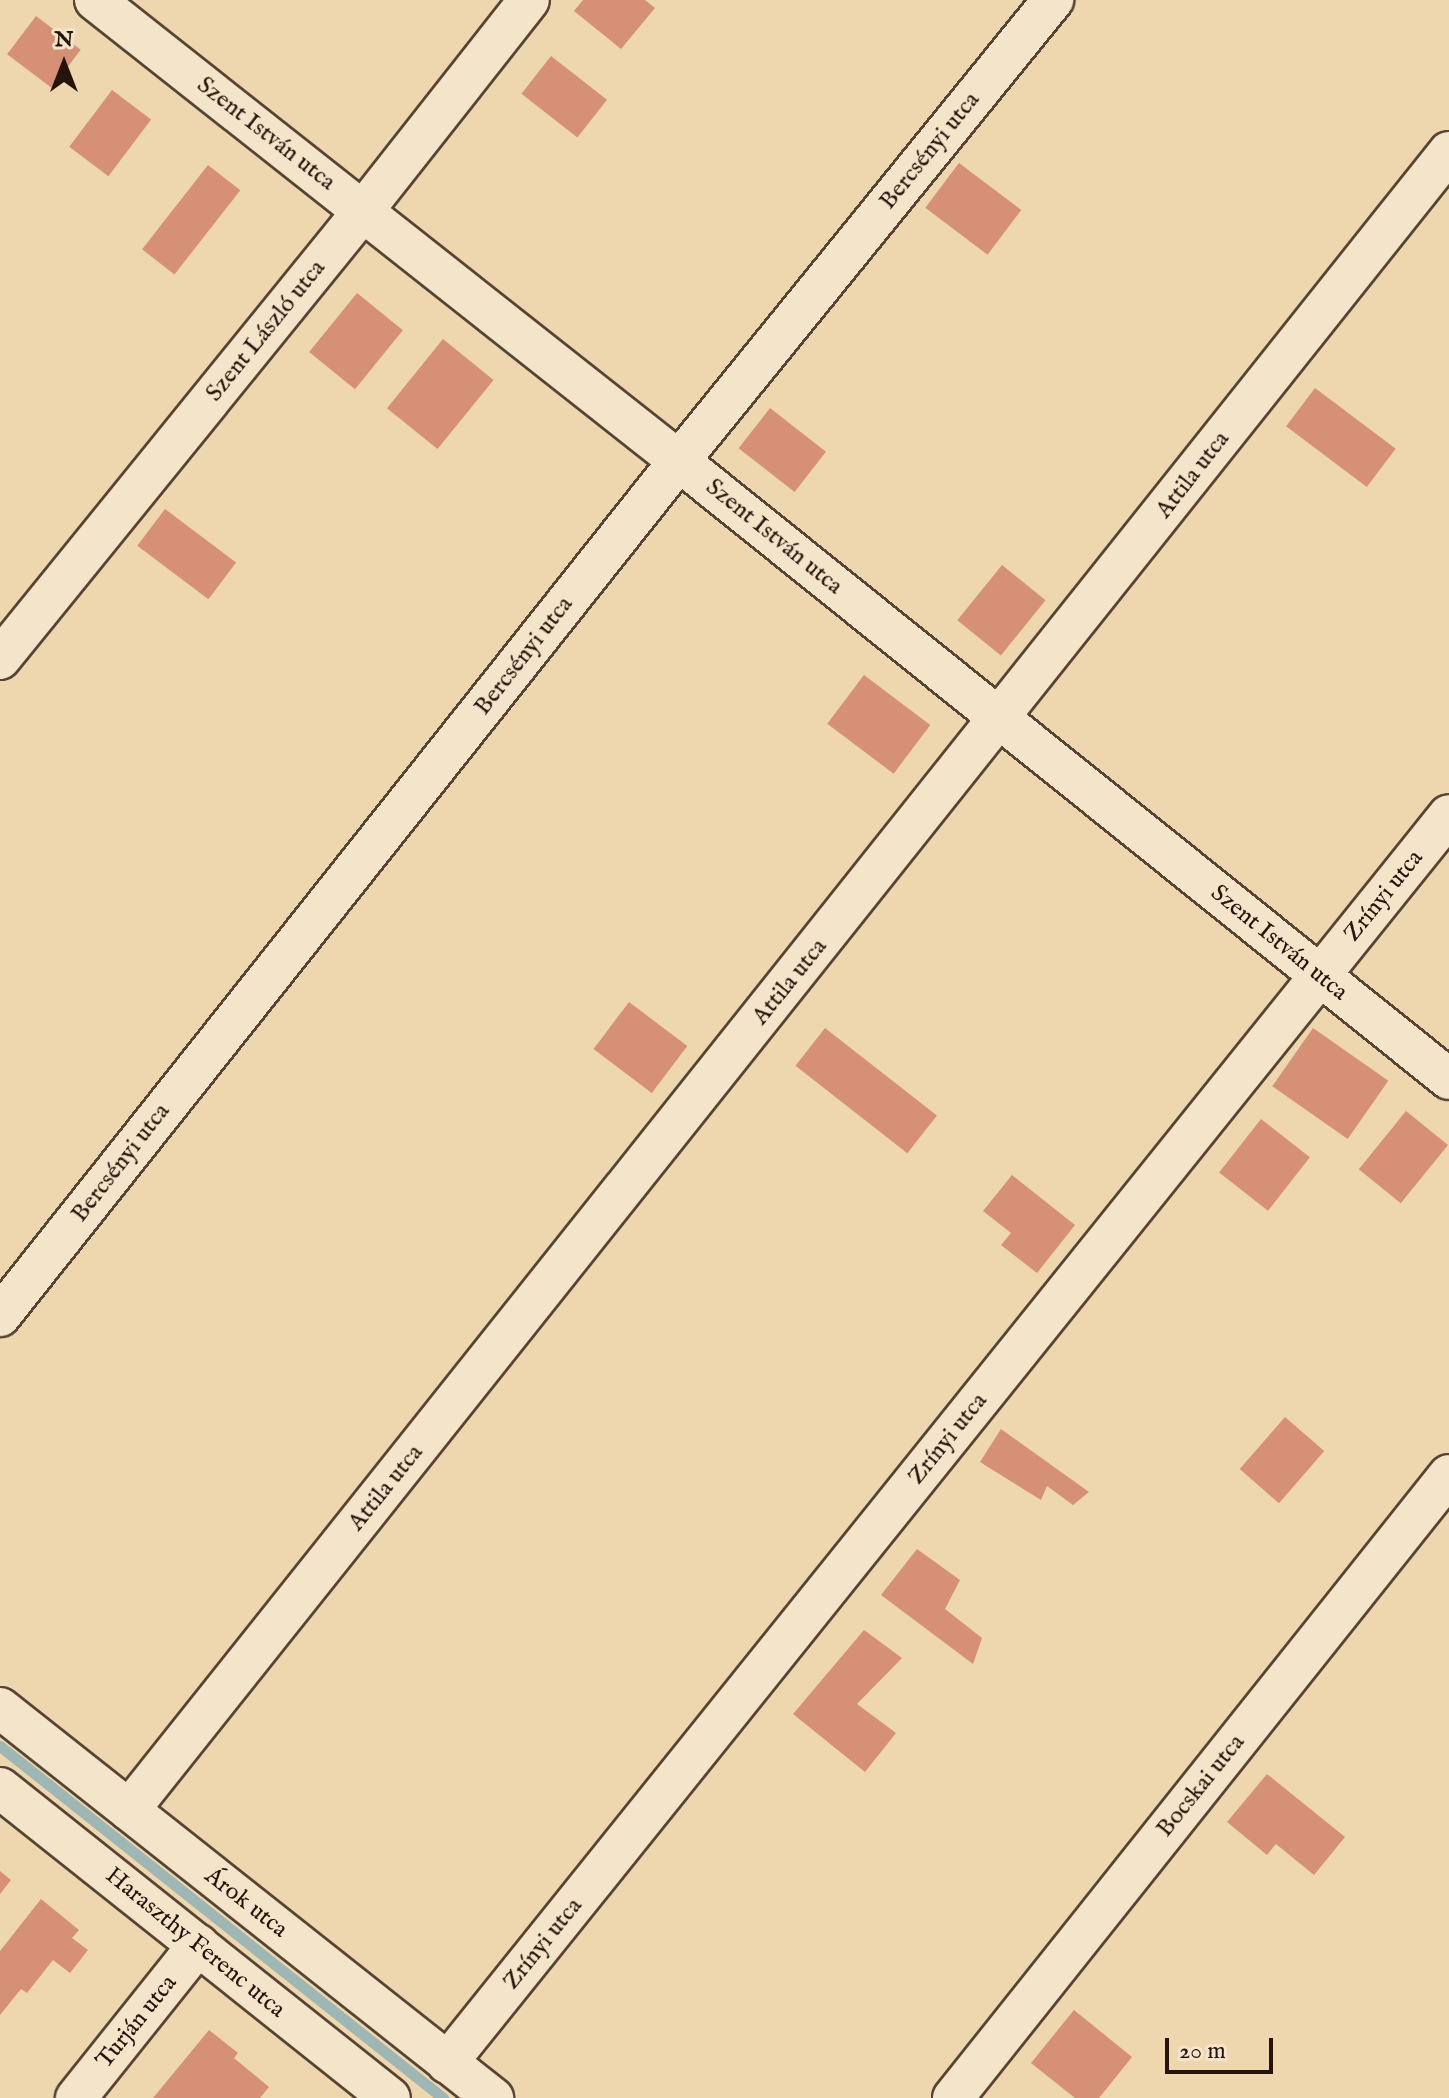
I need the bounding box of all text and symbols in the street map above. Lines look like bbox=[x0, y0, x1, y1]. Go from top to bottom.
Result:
north arrow bbox=[24, 24, 104, 104]
text: N bbox=[54, 26, 74, 54]
street label: Szent István utca bbox=[191, 71, 341, 197]
street label: Bercsényi utca bbox=[874, 86, 986, 216]
street label: Szent László utca bbox=[200, 254, 332, 408]
street label: Attila utca bbox=[1150, 426, 1236, 524]
street label: Szent István utca bbox=[700, 473, 848, 601]
street label: Bercsényi utca bbox=[469, 591, 579, 721]
street label: Zrínyi utca bbox=[1338, 844, 1430, 948]
street label: Szent István utca bbox=[1205, 879, 1353, 1007]
street label: Attila utca bbox=[747, 933, 833, 1031]
street label: Bercsényi utca bbox=[66, 1098, 176, 1228]
street label: Zrínyi utca bbox=[902, 1387, 994, 1491]
street label: Attila utca bbox=[343, 1439, 429, 1537]
street label: Bocskai utca bbox=[1151, 1729, 1251, 1843]
street label: Haraszthy Ferenc utca bbox=[99, 1862, 291, 2024]
street label: Árok utca bbox=[199, 1862, 293, 1944]
street label: Zrínyi utca bbox=[497, 1892, 589, 1996]
street label: Turján utca bbox=[91, 1969, 183, 2075]
scale bar bbox=[1169, 2022, 1277, 2072]
text: 20 m bbox=[1179, 2036, 1226, 2067]

